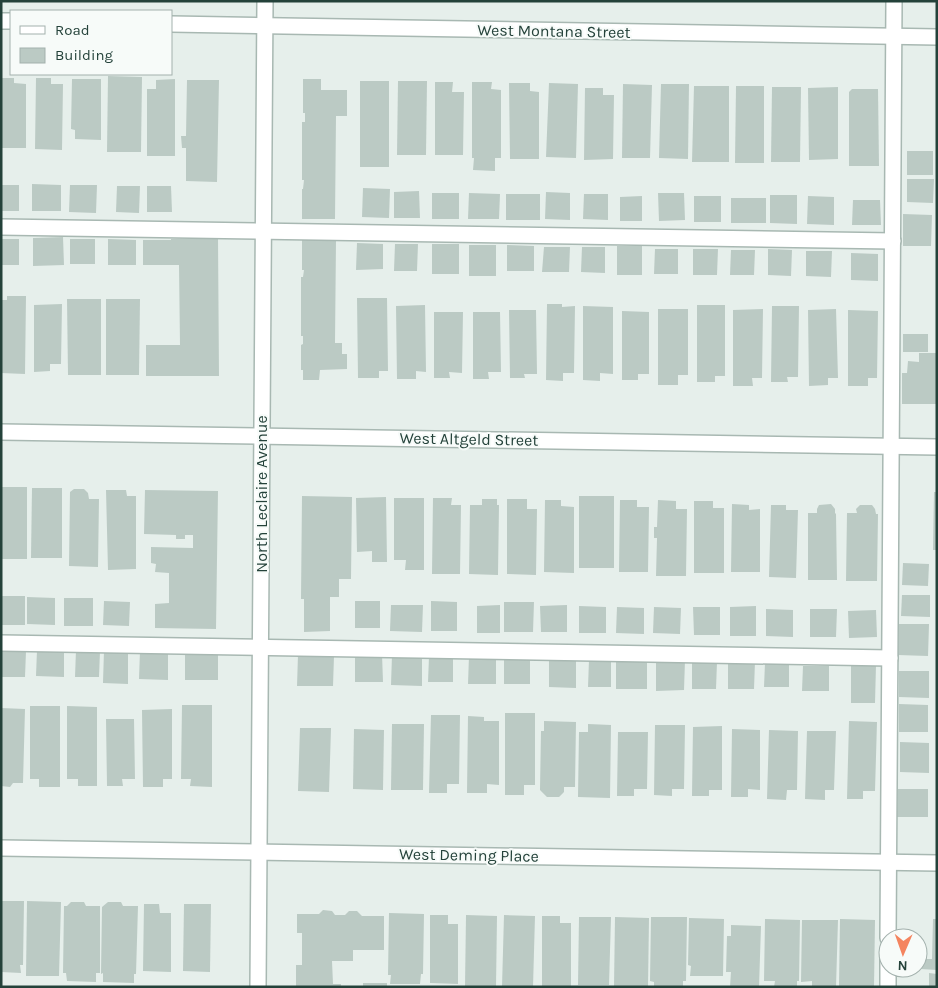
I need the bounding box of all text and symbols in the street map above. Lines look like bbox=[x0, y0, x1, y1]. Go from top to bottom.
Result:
legend bbox=[10, 10, 172, 75]
street label: West Montana Street bbox=[477, 20, 631, 42]
text: Road bbox=[55, 21, 90, 39]
text: Building bbox=[55, 46, 113, 64]
street label: North Leclaire Avenue bbox=[252, 415, 271, 573]
street label: West Altgeld Street bbox=[399, 428, 539, 450]
street label: West Deming Place bbox=[399, 844, 539, 866]
north arrow bbox=[878, 928, 928, 978]
text: N bbox=[897, 957, 908, 974]

